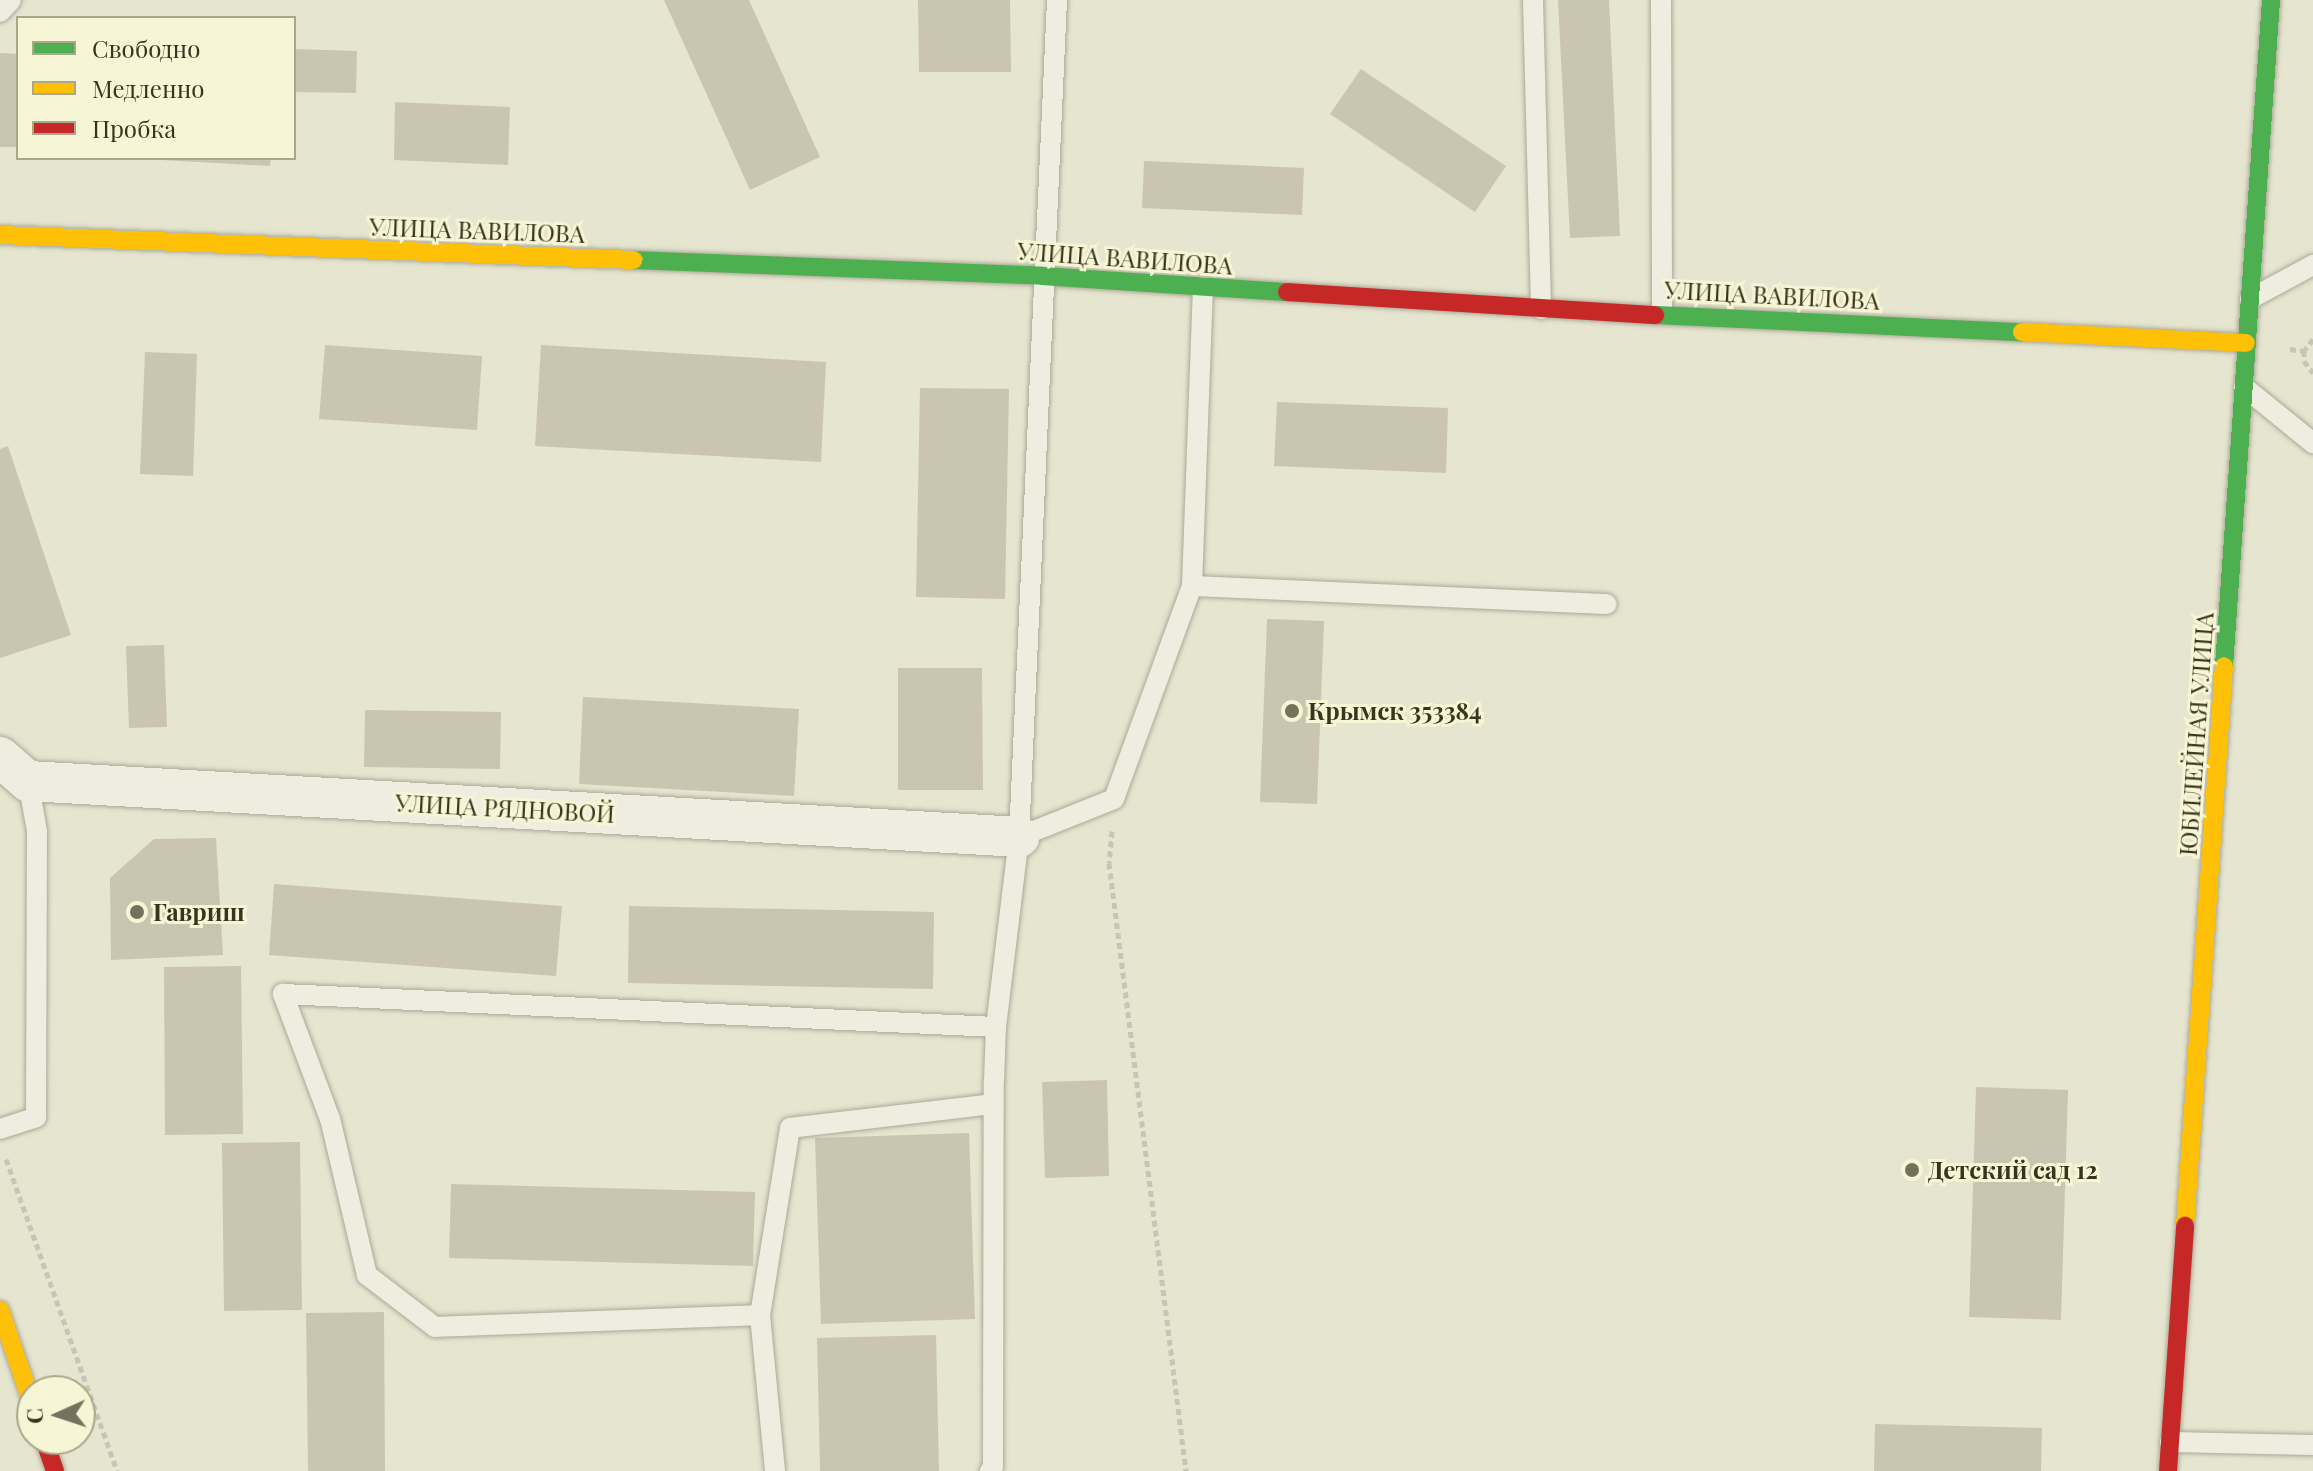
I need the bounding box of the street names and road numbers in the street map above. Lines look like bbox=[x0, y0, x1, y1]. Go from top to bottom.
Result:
street label: УЛИЦА ВАВИЛОВА bbox=[369, 212, 585, 248]
street label: УЛИЦА ВАВИЛОВА bbox=[1016, 236, 1234, 280]
street label: УЛИЦА ВАВИЛОВА bbox=[1664, 275, 1880, 315]
street label: ЮБИЛЕЙНАЯ УЛИЦА bbox=[2173, 611, 2219, 857]
street label: УЛИЦА РЯДНОВОЙ bbox=[394, 788, 616, 828]

